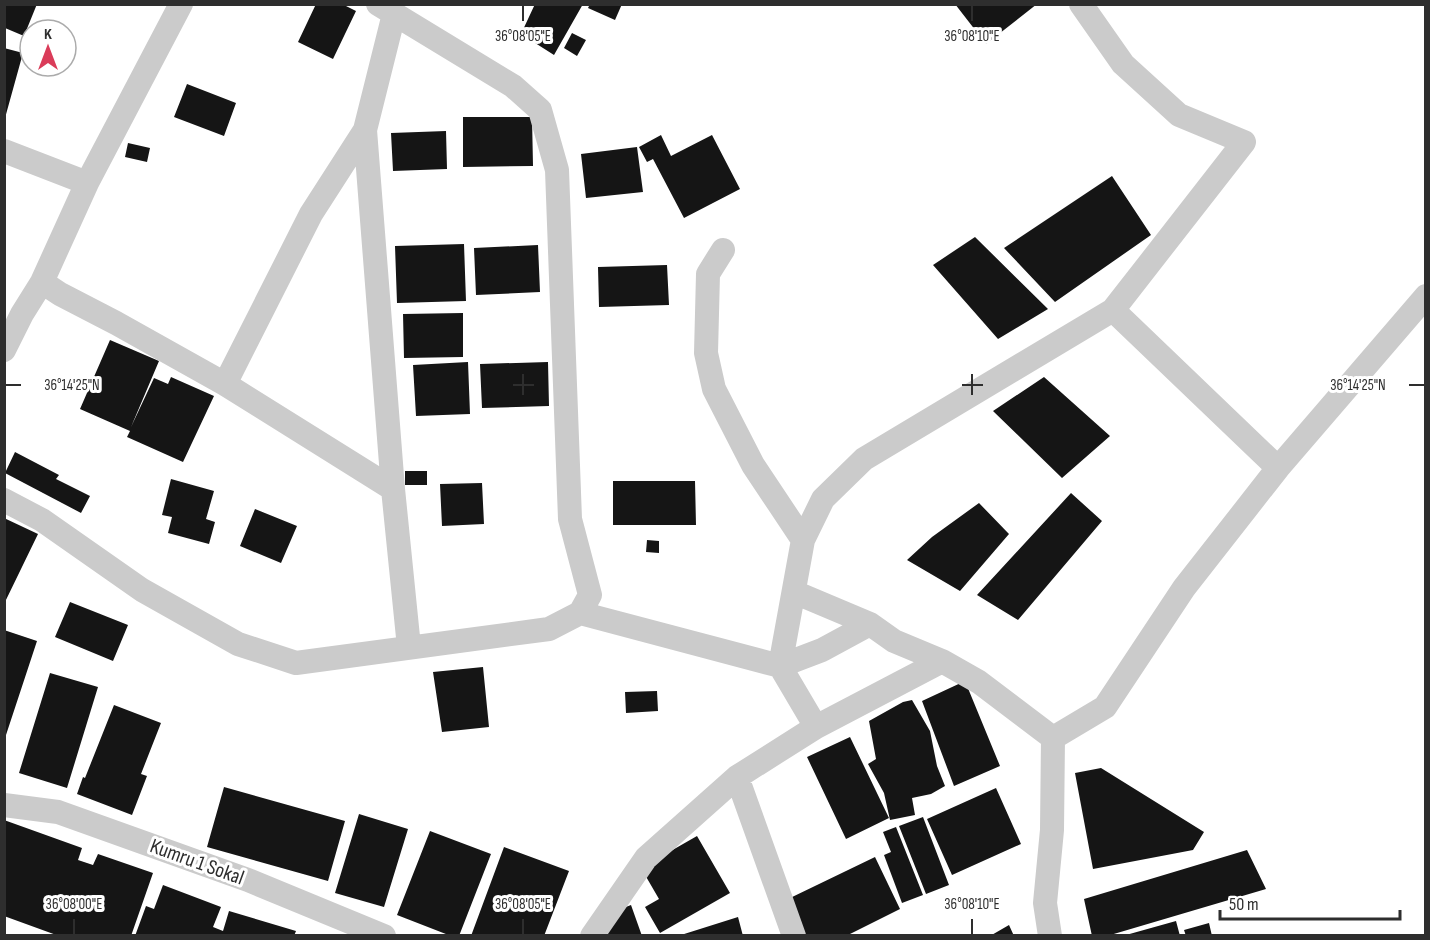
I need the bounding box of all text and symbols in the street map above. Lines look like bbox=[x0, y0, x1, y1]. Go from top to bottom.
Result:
north arrow bbox=[18, 18, 78, 78]
text: K bbox=[44, 25, 52, 44]
text: 36°08'05"E bbox=[495, 27, 551, 46]
text: 36°08'10"E bbox=[944, 27, 1000, 46]
text: 36°14'25"N bbox=[44, 376, 100, 395]
text: 36°14'25"N bbox=[1330, 376, 1386, 395]
street label: Kumru 1 Sokal bbox=[147, 833, 247, 891]
scale bar bbox=[1220, 883, 1400, 921]
text: 50 m bbox=[1229, 894, 1259, 915]
text: 36°08'00"E bbox=[46, 895, 102, 914]
text: 36°08'05"E bbox=[495, 895, 551, 914]
text: 36°08'10"E bbox=[944, 895, 1000, 914]

